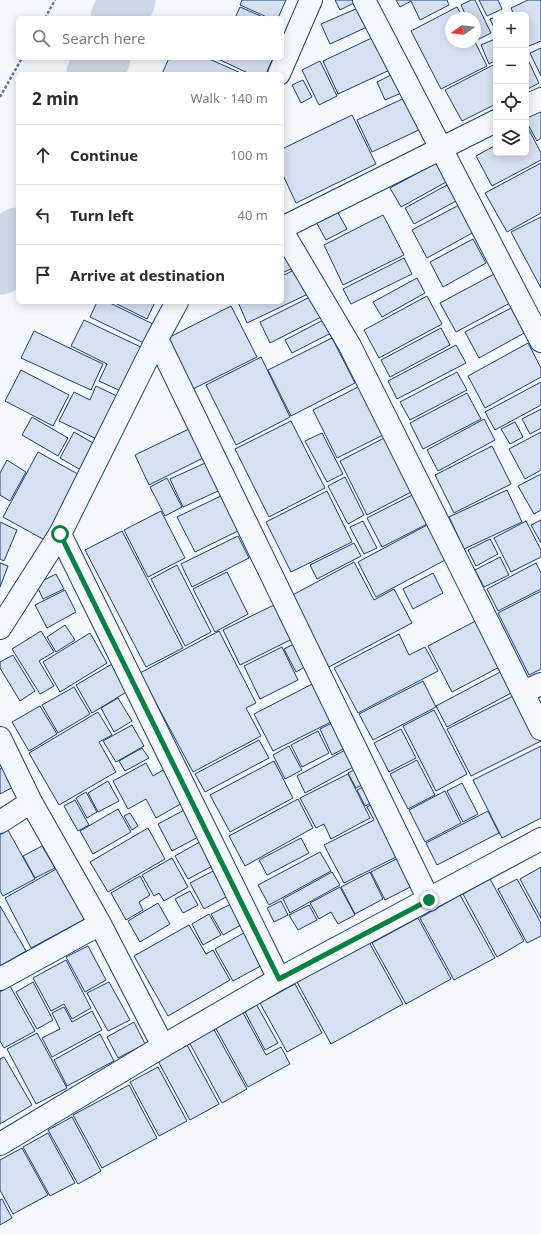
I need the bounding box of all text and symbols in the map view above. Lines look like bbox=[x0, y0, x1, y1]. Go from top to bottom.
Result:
north arrow bbox=[445, 12, 481, 48]
map controls bbox=[493, 12, 529, 156]
button: + bbox=[493, 12, 529, 48]
search box bbox=[16, 16, 284, 60]
icon: search bbox=[30, 27, 52, 49]
text: Search here bbox=[62, 28, 145, 48]
button: − bbox=[493, 48, 529, 84]
button: locate bbox=[493, 84, 529, 120]
text: 2 min bbox=[32, 87, 79, 110]
text: Walk · 140 m bbox=[190, 89, 268, 107]
button: layers bbox=[493, 120, 529, 156]
icon: ahead bbox=[32, 144, 54, 166]
text: Continue bbox=[70, 145, 138, 165]
text: 100 m bbox=[230, 146, 268, 164]
icon: left bbox=[32, 204, 54, 226]
text: Turn left bbox=[70, 205, 134, 225]
text: 40 m bbox=[238, 206, 268, 224]
icon: arrive bbox=[32, 264, 54, 286]
text: Arrive at destination bbox=[70, 265, 225, 285]
route start bbox=[51, 525, 69, 543]
route end bbox=[420, 891, 438, 909]

